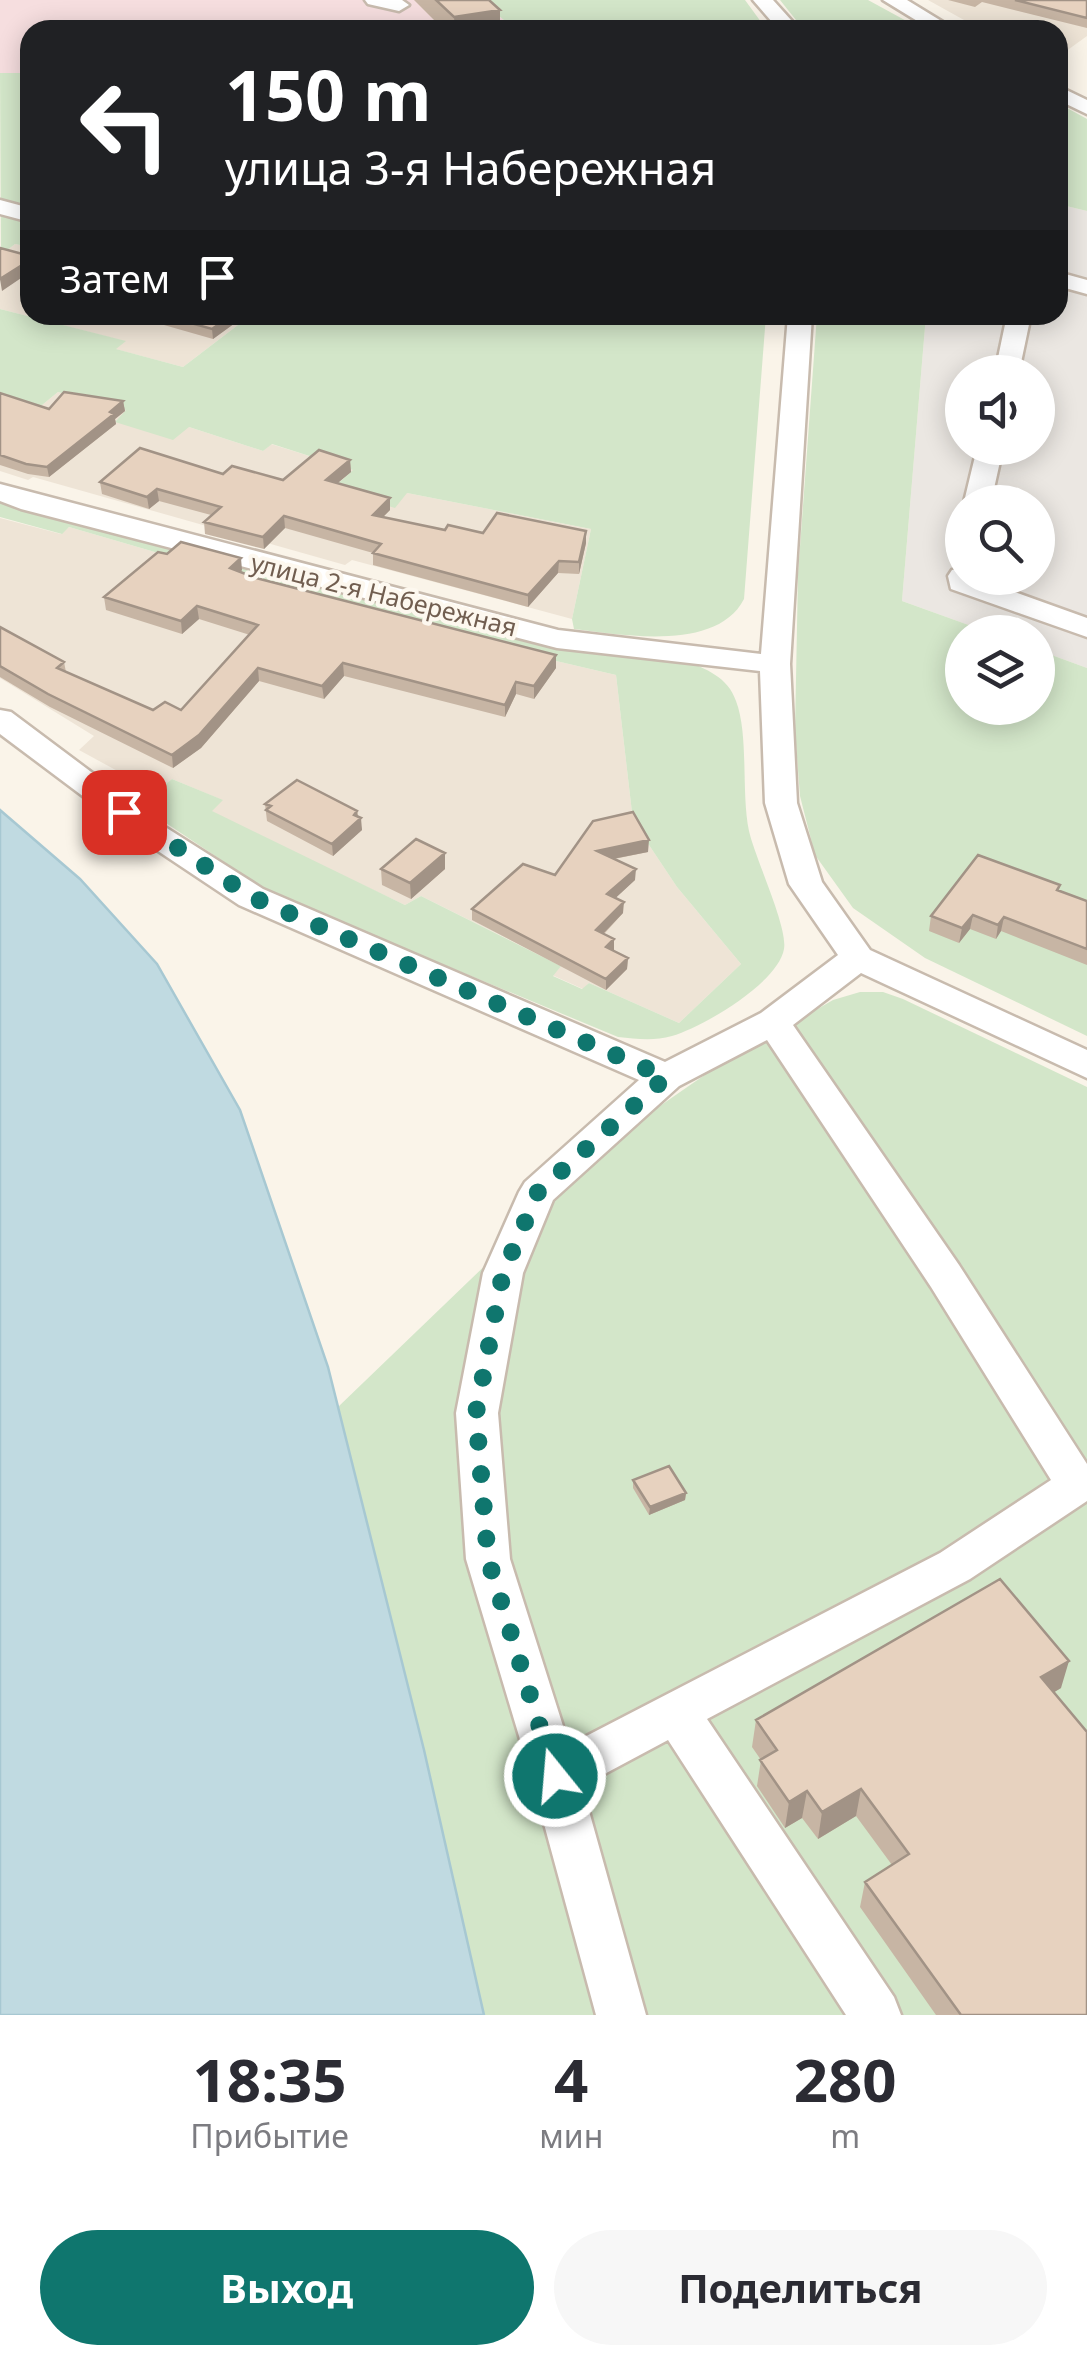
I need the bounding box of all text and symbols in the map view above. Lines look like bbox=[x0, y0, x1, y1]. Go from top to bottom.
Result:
text: 150 m bbox=[225, 46, 432, 142]
icon: left bbox=[60, 60, 190, 190]
text: улица 3-я Набережная bbox=[225, 137, 716, 198]
icon: arrive bbox=[190, 250, 245, 305]
text: Затем bbox=[60, 252, 170, 304]
map controls bbox=[945, 355, 1055, 725]
button: sound bbox=[945, 355, 1055, 465]
button: search bbox=[945, 485, 1055, 595]
street label: улица 2-я Набережная bbox=[247, 544, 521, 644]
button: layers bbox=[945, 615, 1055, 725]
pin bbox=[82, 770, 167, 855]
icon: arrive bbox=[97, 785, 152, 840]
position arrow bbox=[503, 1724, 607, 1828]
text: 18:35 bbox=[193, 2038, 347, 2120]
text: 4 bbox=[554, 2038, 588, 2120]
text: 280 bbox=[794, 2038, 897, 2120]
text: Прибытие bbox=[190, 2114, 349, 2157]
text: мин bbox=[539, 2114, 603, 2157]
text: m bbox=[830, 2114, 860, 2157]
button: Выход bbox=[40, 2230, 534, 2345]
button: Поделиться bbox=[554, 2230, 1047, 2345]

